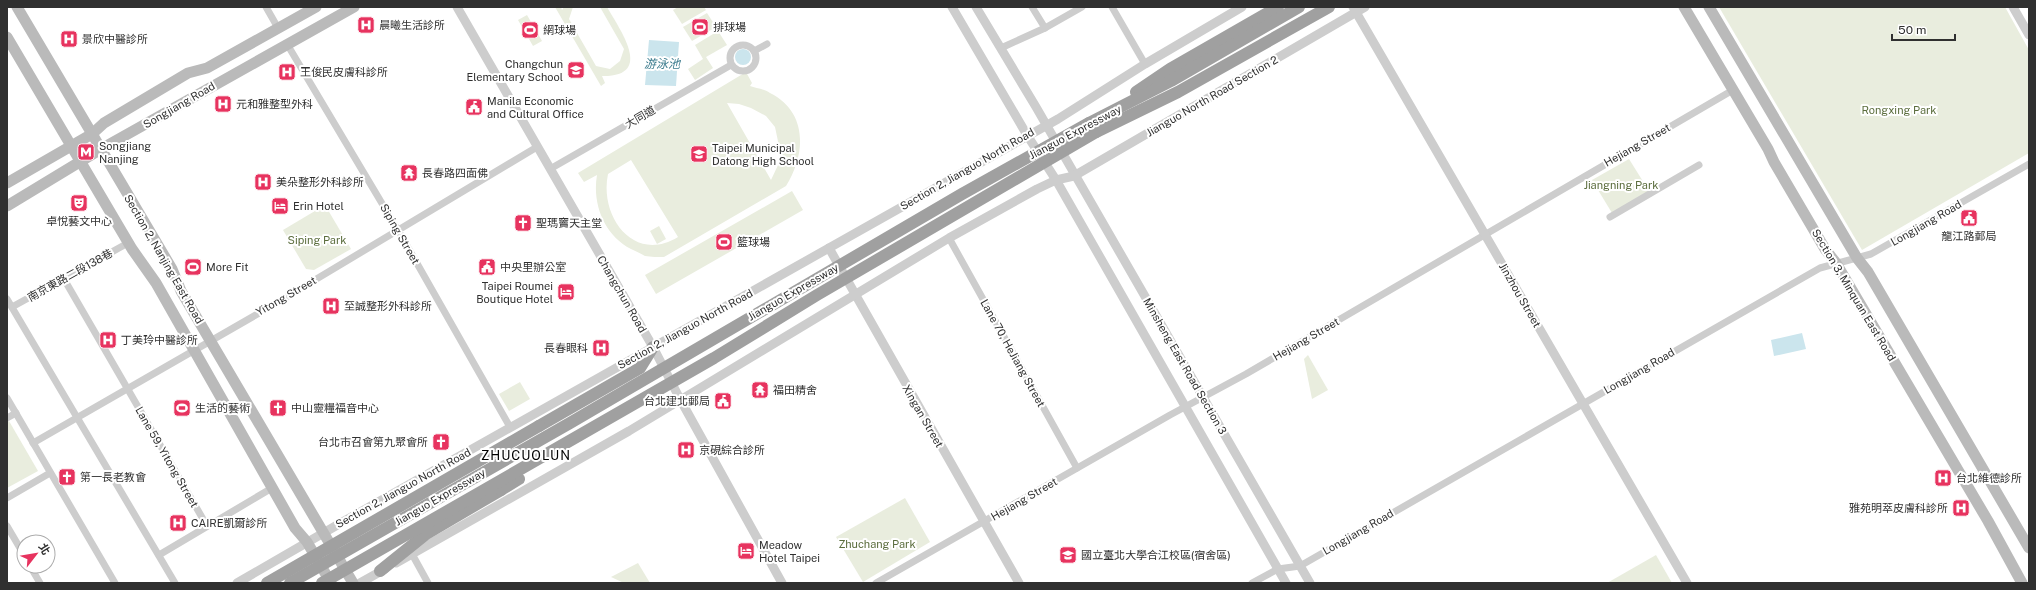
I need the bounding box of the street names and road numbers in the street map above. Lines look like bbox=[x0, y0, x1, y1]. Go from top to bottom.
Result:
street label: Jianguo North Road Section 2 bbox=[1144, 53, 1280, 139]
street label: Songjiang Road bbox=[141, 80, 217, 130]
street label: Jianguo Expressway bbox=[1027, 103, 1123, 161]
street label: 大同道 bbox=[623, 104, 657, 130]
street label: Hejiang Street bbox=[1602, 121, 1672, 169]
street label: Section 2, Jianguo North Road bbox=[898, 126, 1036, 212]
street label: Section 2, Nanjing East Road bbox=[122, 192, 206, 326]
street label: Longjiang Road bbox=[1889, 198, 1963, 248]
street label: Siping Street bbox=[378, 202, 422, 266]
street label: Section 3, Minquan East Road bbox=[1810, 227, 1898, 363]
street label: 南京東路二段138巷 bbox=[25, 247, 115, 303]
street label: Changchun Road bbox=[595, 253, 649, 335]
street label: Jianguo Expressway bbox=[746, 261, 840, 323]
street label: Jinzhou Street bbox=[1497, 261, 1543, 329]
street label: Yitong Street bbox=[254, 274, 318, 318]
street label: Section 2, Jianguo North Road bbox=[615, 287, 755, 371]
street label: Minsheng East Road Section 3 bbox=[1141, 296, 1229, 436]
street label: Lane 70, HeJiang Street bbox=[978, 297, 1048, 409]
street label: Hejiang Street bbox=[1271, 315, 1341, 363]
street label: Longjiang Road bbox=[1602, 346, 1676, 396]
street label: Xingan Street bbox=[900, 382, 946, 450]
street label: Lane 59, Yitong Street bbox=[133, 405, 201, 509]
street label: Section 2, Jianguo North Road bbox=[333, 446, 473, 530]
street label: Jianguo Expressway bbox=[393, 466, 487, 528]
street label: Hejiang Street bbox=[989, 475, 1059, 523]
street label: Longjiang Road bbox=[1321, 507, 1395, 557]

